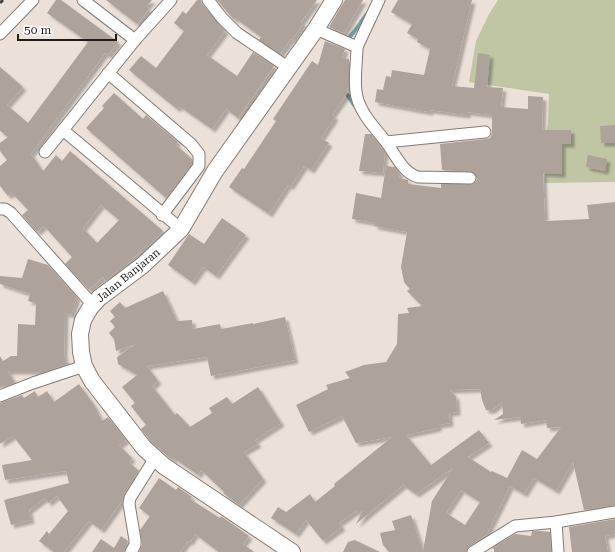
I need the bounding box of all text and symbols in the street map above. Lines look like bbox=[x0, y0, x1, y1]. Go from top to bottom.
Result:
scale bar bbox=[18, 16, 116, 42]
text: 50 m bbox=[24, 23, 51, 37]
street label: Jalan Banjaran bbox=[94, 246, 163, 305]

